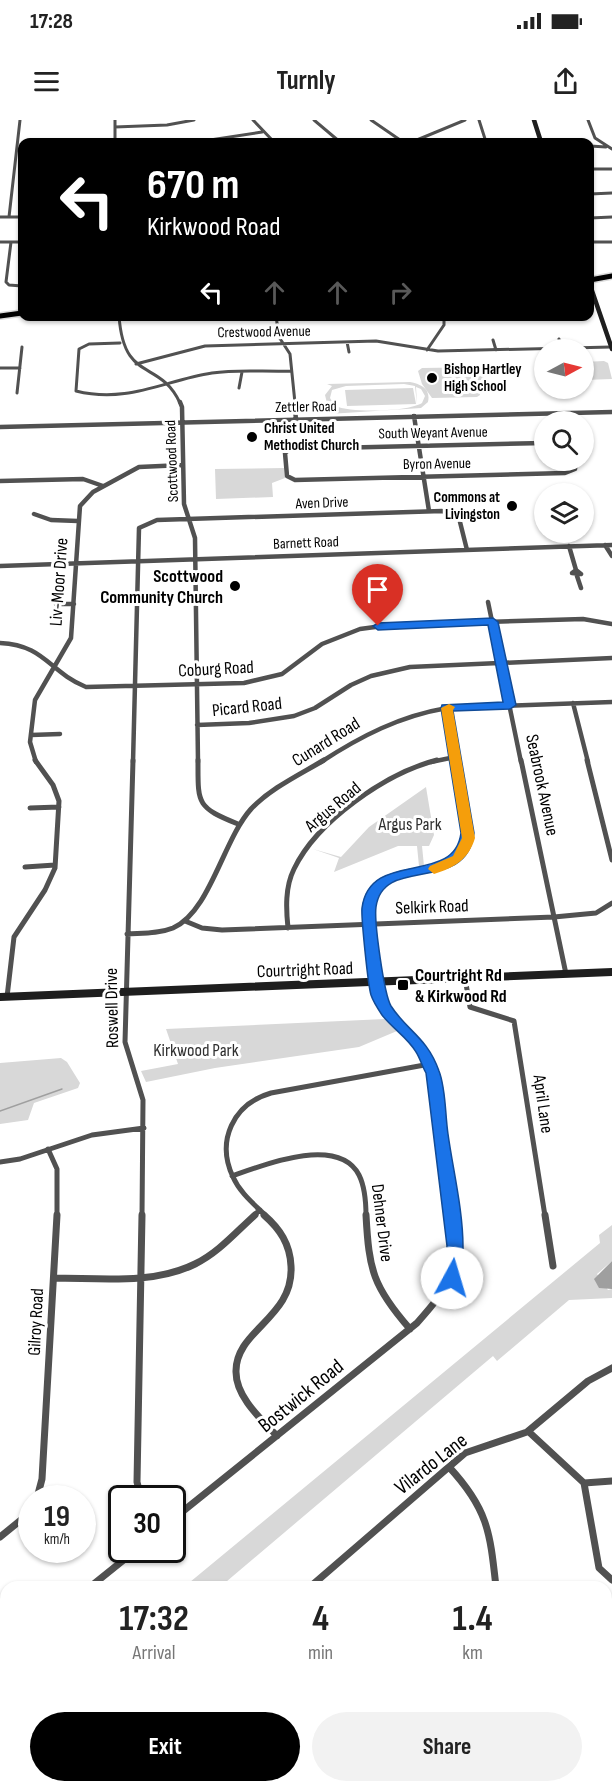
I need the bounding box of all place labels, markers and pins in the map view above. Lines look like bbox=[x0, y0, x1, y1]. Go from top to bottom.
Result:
place label: Bishop Hartley High School bbox=[444, 360, 522, 396]
marker: Bishop Hartley High School bbox=[425, 371, 439, 385]
place label: Christ United Methodist Church bbox=[264, 419, 359, 455]
marker: Christ United Methodist Church bbox=[245, 430, 259, 444]
place label: Commons at Livingston bbox=[434, 488, 500, 524]
marker: Commons at Livingston bbox=[505, 499, 519, 513]
pin bbox=[352, 564, 403, 626]
place label: Scottwood Community Church bbox=[100, 566, 223, 608]
marker: Scottwood Community Church bbox=[228, 579, 242, 593]
place label: Courtright Rd & Kirkwood Rd bbox=[415, 965, 507, 1007]
marker: Courtright Rd & Kirkwood Rd bbox=[396, 978, 410, 992]

